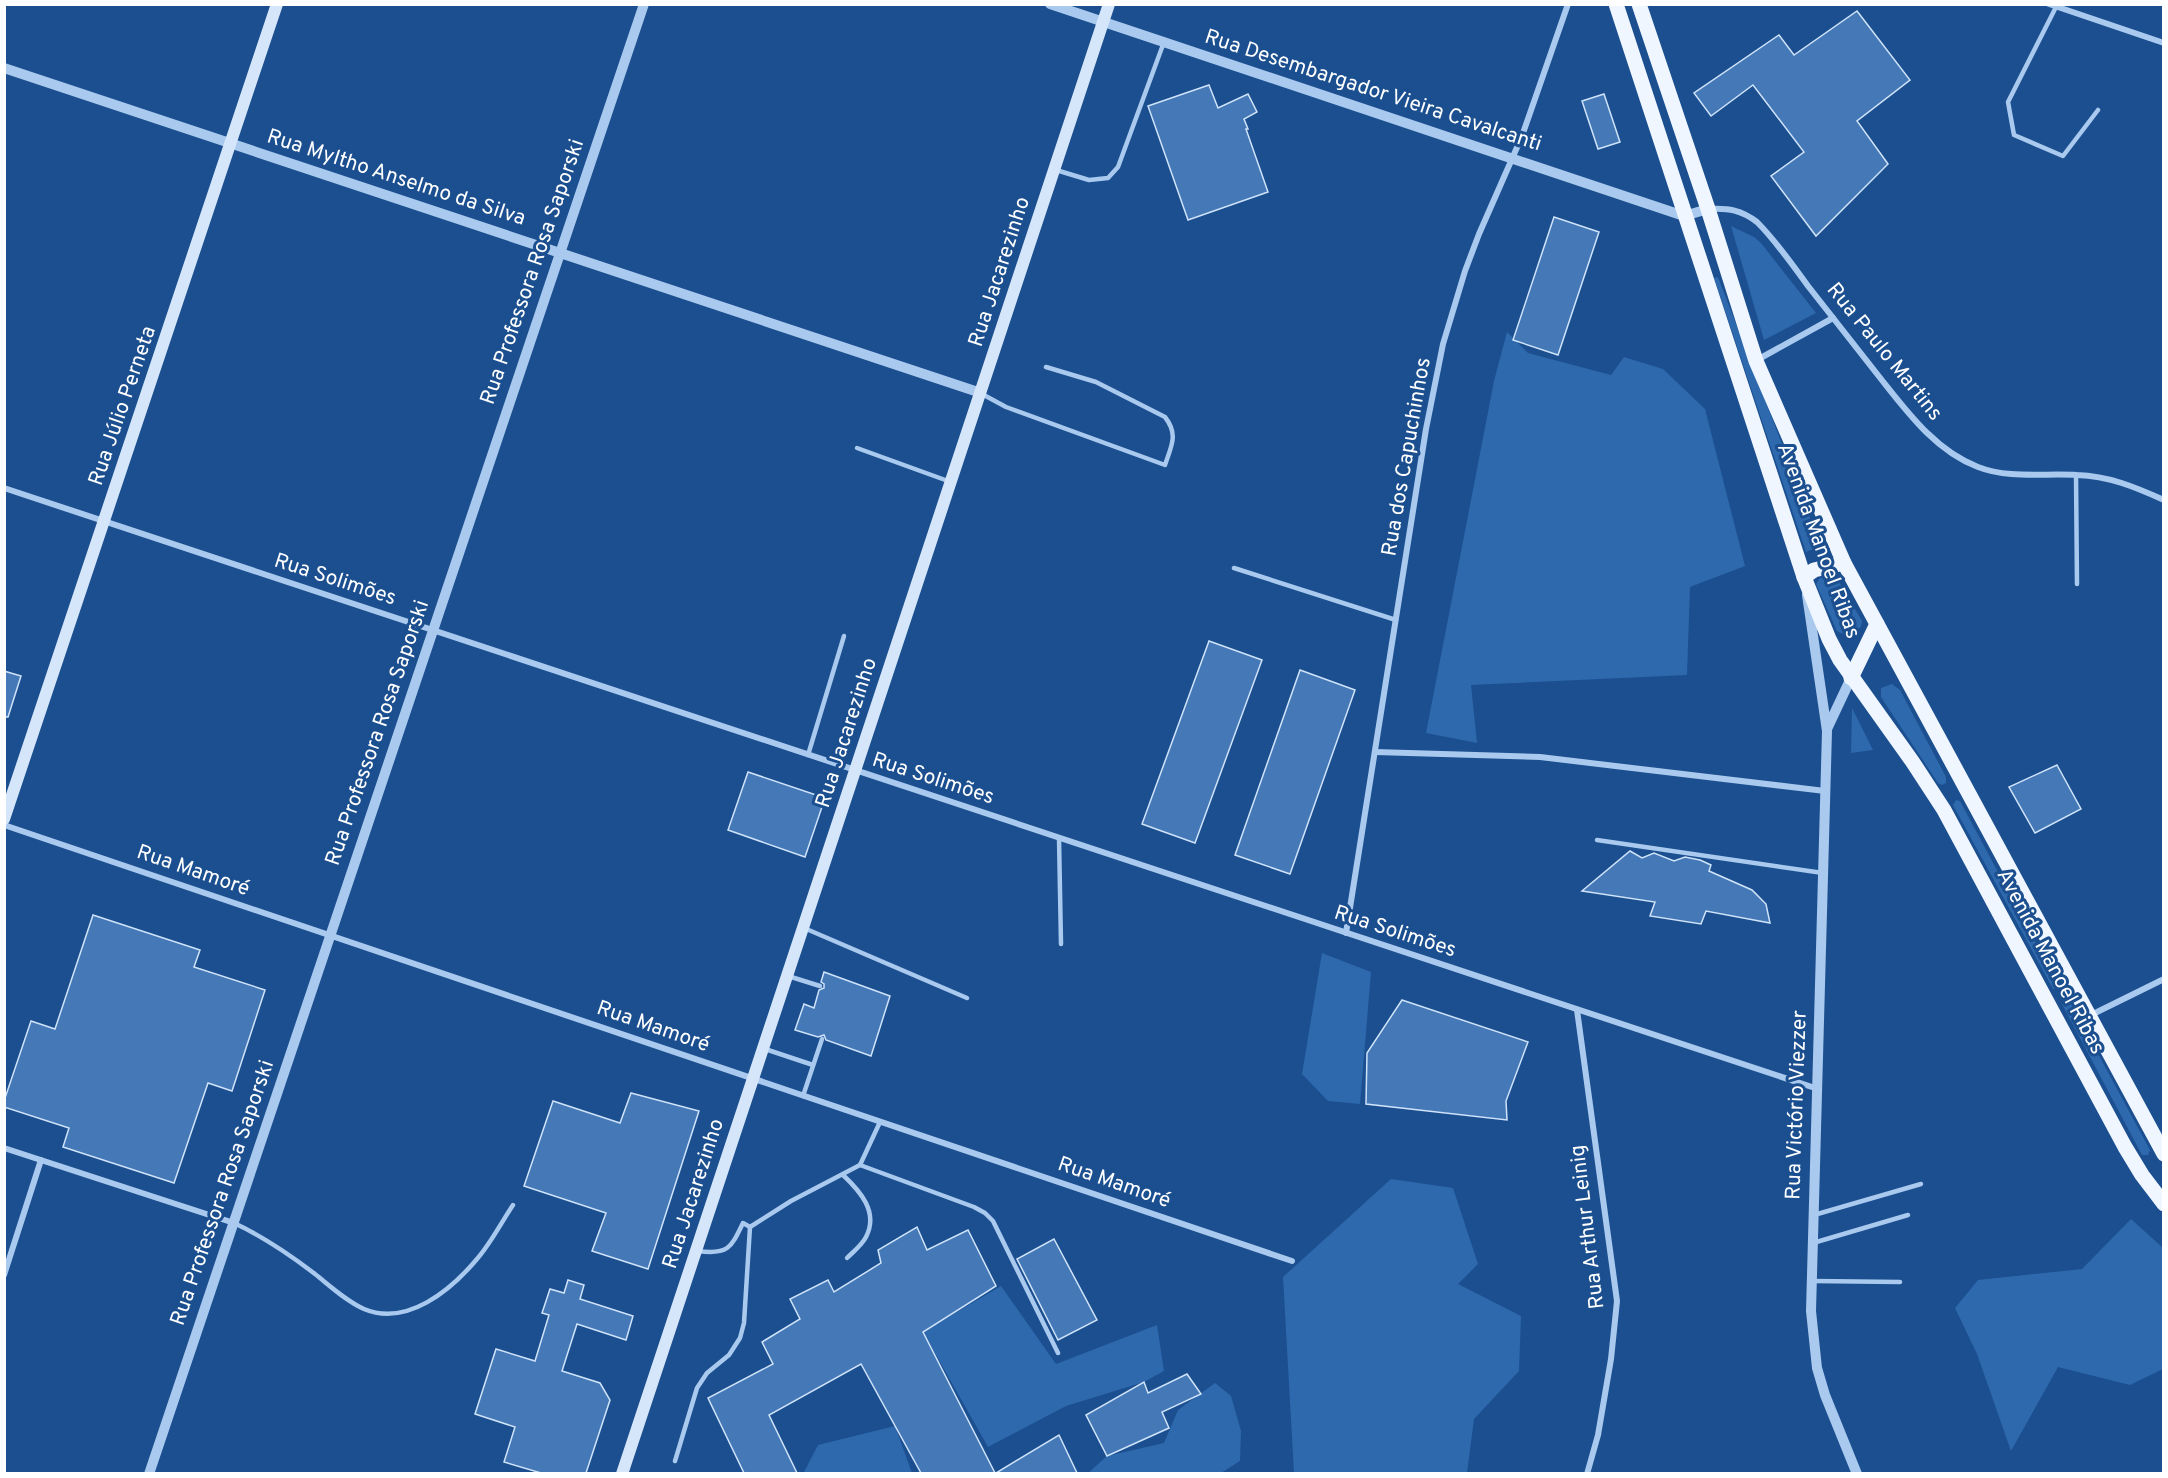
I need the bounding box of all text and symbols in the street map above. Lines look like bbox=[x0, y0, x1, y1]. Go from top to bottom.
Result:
street label: Rua Desembargador Vieira Cavalcanti bbox=[1201, 24, 1545, 158]
street label: Rua Myltho Anselmo da Silva bbox=[263, 123, 529, 233]
street label: Rua Professora Rosa Saporski bbox=[475, 136, 591, 408]
street label: Rua Jacarezinho bbox=[963, 193, 1037, 351]
street label: Rua Paulo Martins bbox=[1820, 277, 1948, 427]
street label: Rua Júlio Perneta bbox=[83, 323, 163, 489]
street label: Rua dos Capuchinhos bbox=[1376, 356, 1438, 558]
street label: Avenida Manoel Ribas bbox=[1770, 440, 1866, 642]
street label: Rua Solimões bbox=[271, 548, 399, 612]
street label: Rua Professora Rosa Saporski bbox=[320, 597, 436, 869]
street label: Rua Jacarezinho bbox=[810, 654, 884, 812]
street label: Rua Solimões bbox=[869, 747, 997, 811]
street label: Rua Mamoré bbox=[133, 839, 253, 903]
street label: Avenida Manoel Ribas bbox=[1990, 865, 2110, 1059]
street label: Rua Solimões bbox=[1331, 900, 1459, 964]
street label: Rua Mamoré bbox=[593, 995, 713, 1059]
street label: Rua Victório Viezzer bbox=[1780, 1010, 1814, 1200]
street label: Rua Professora Rosa Saporski bbox=[165, 1057, 281, 1329]
street label: Rua Jacarezinho bbox=[657, 1115, 731, 1273]
street label: Rua Arthur Leinig bbox=[1565, 1143, 1611, 1311]
street label: Rua Mamoré bbox=[1054, 1151, 1174, 1215]

